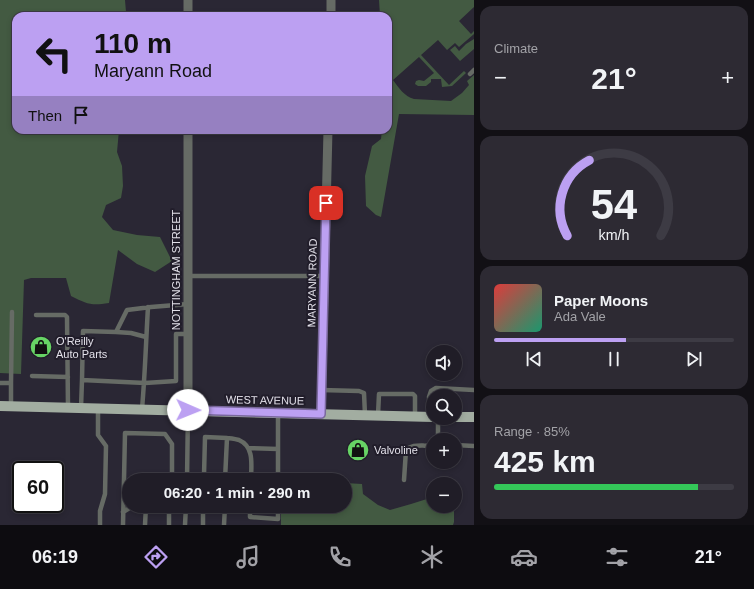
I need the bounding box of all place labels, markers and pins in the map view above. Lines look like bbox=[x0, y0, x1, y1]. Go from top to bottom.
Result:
pin bbox=[309, 186, 343, 220]
shop icon: O'Reilly Auto Parts bbox=[28, 334, 54, 360]
place label: O'Reilly Auto Parts bbox=[56, 335, 108, 360]
shop icon: Valvoline bbox=[345, 437, 371, 463]
place label: Valvoline bbox=[374, 444, 418, 456]

